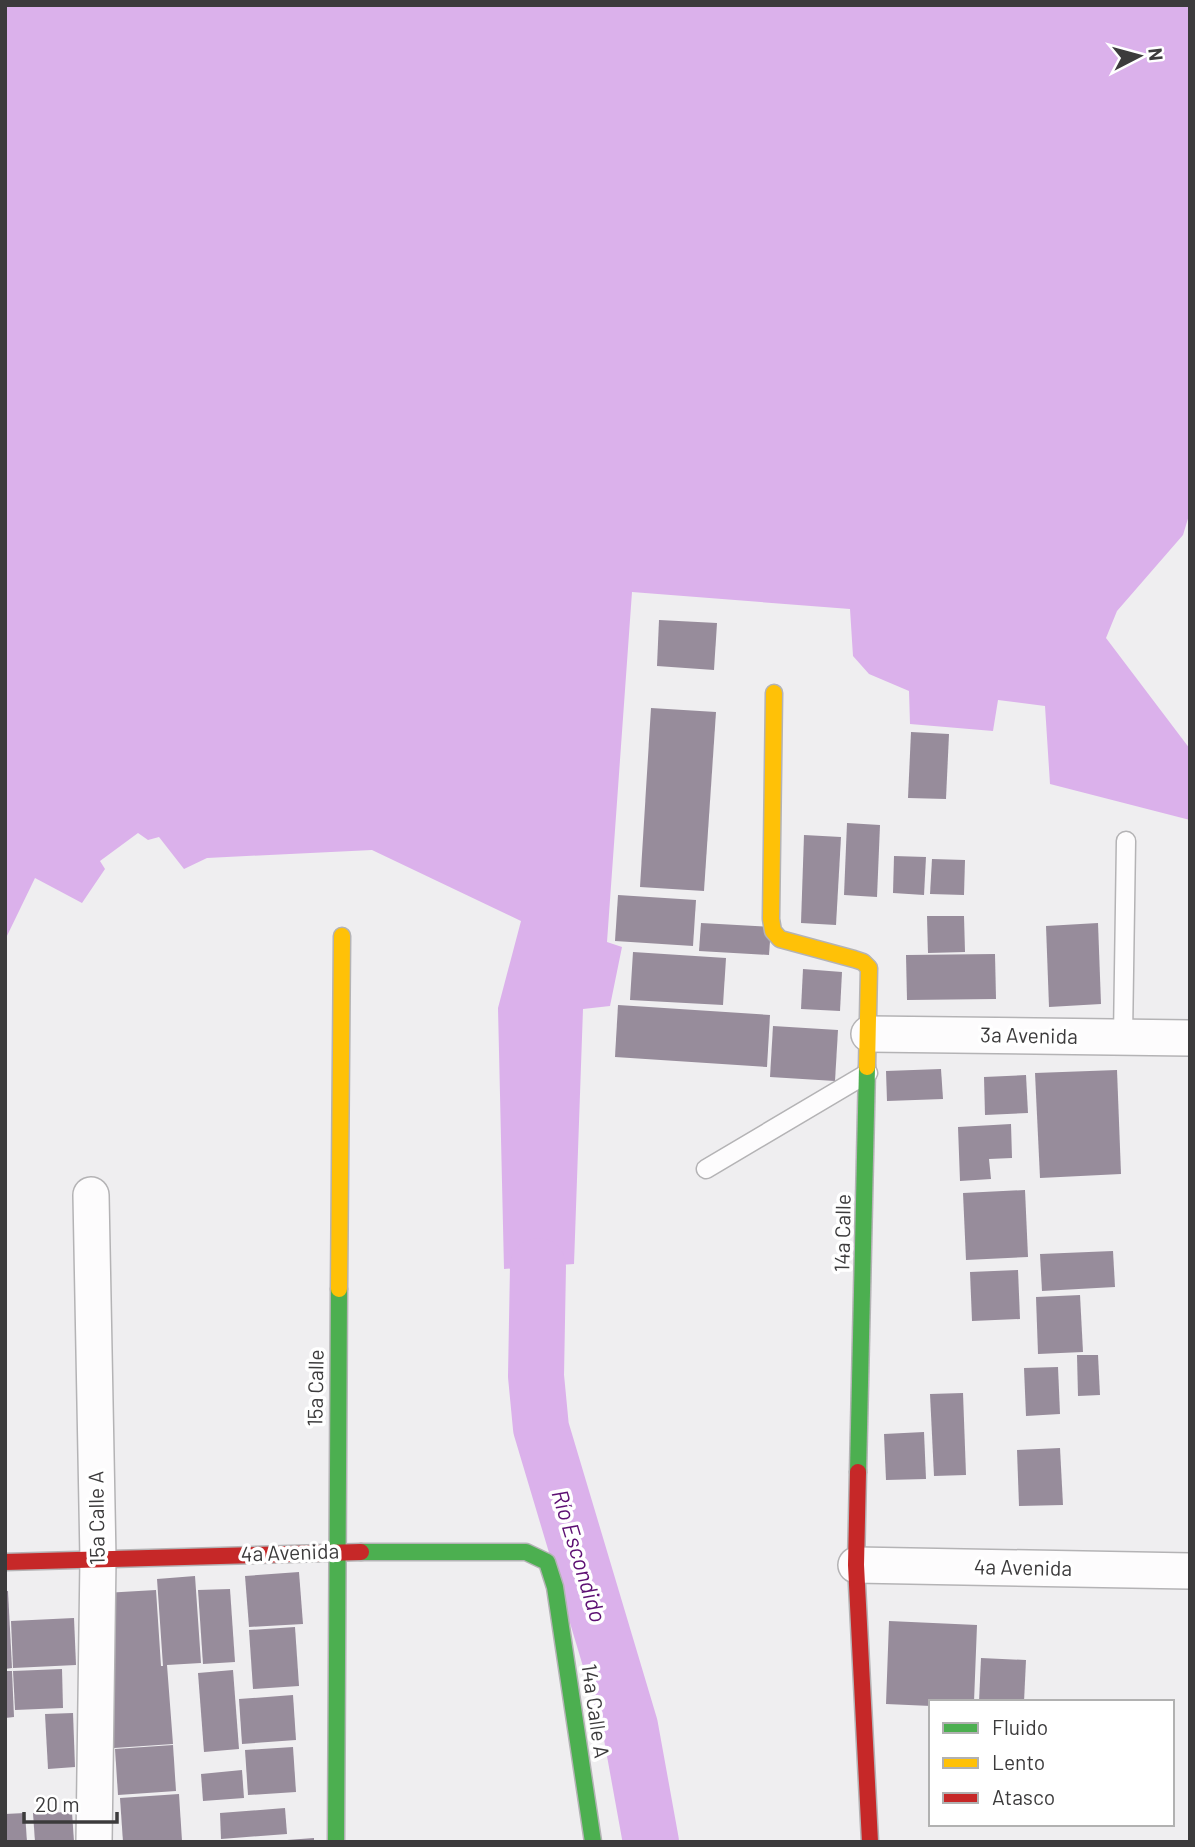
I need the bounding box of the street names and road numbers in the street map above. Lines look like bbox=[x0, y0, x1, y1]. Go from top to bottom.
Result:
street label: 3a Avenida bbox=[980, 1021, 1078, 1048]
street label: 14a Calle bbox=[828, 1194, 855, 1272]
street label: 15a Calle bbox=[301, 1349, 328, 1427]
street label: 15a Calle A bbox=[82, 1470, 109, 1565]
street label: 4a Avenida bbox=[240, 1537, 340, 1566]
street label: 4a Avenida bbox=[974, 1553, 1072, 1580]
street label: 14a Calle A bbox=[577, 1662, 616, 1760]

